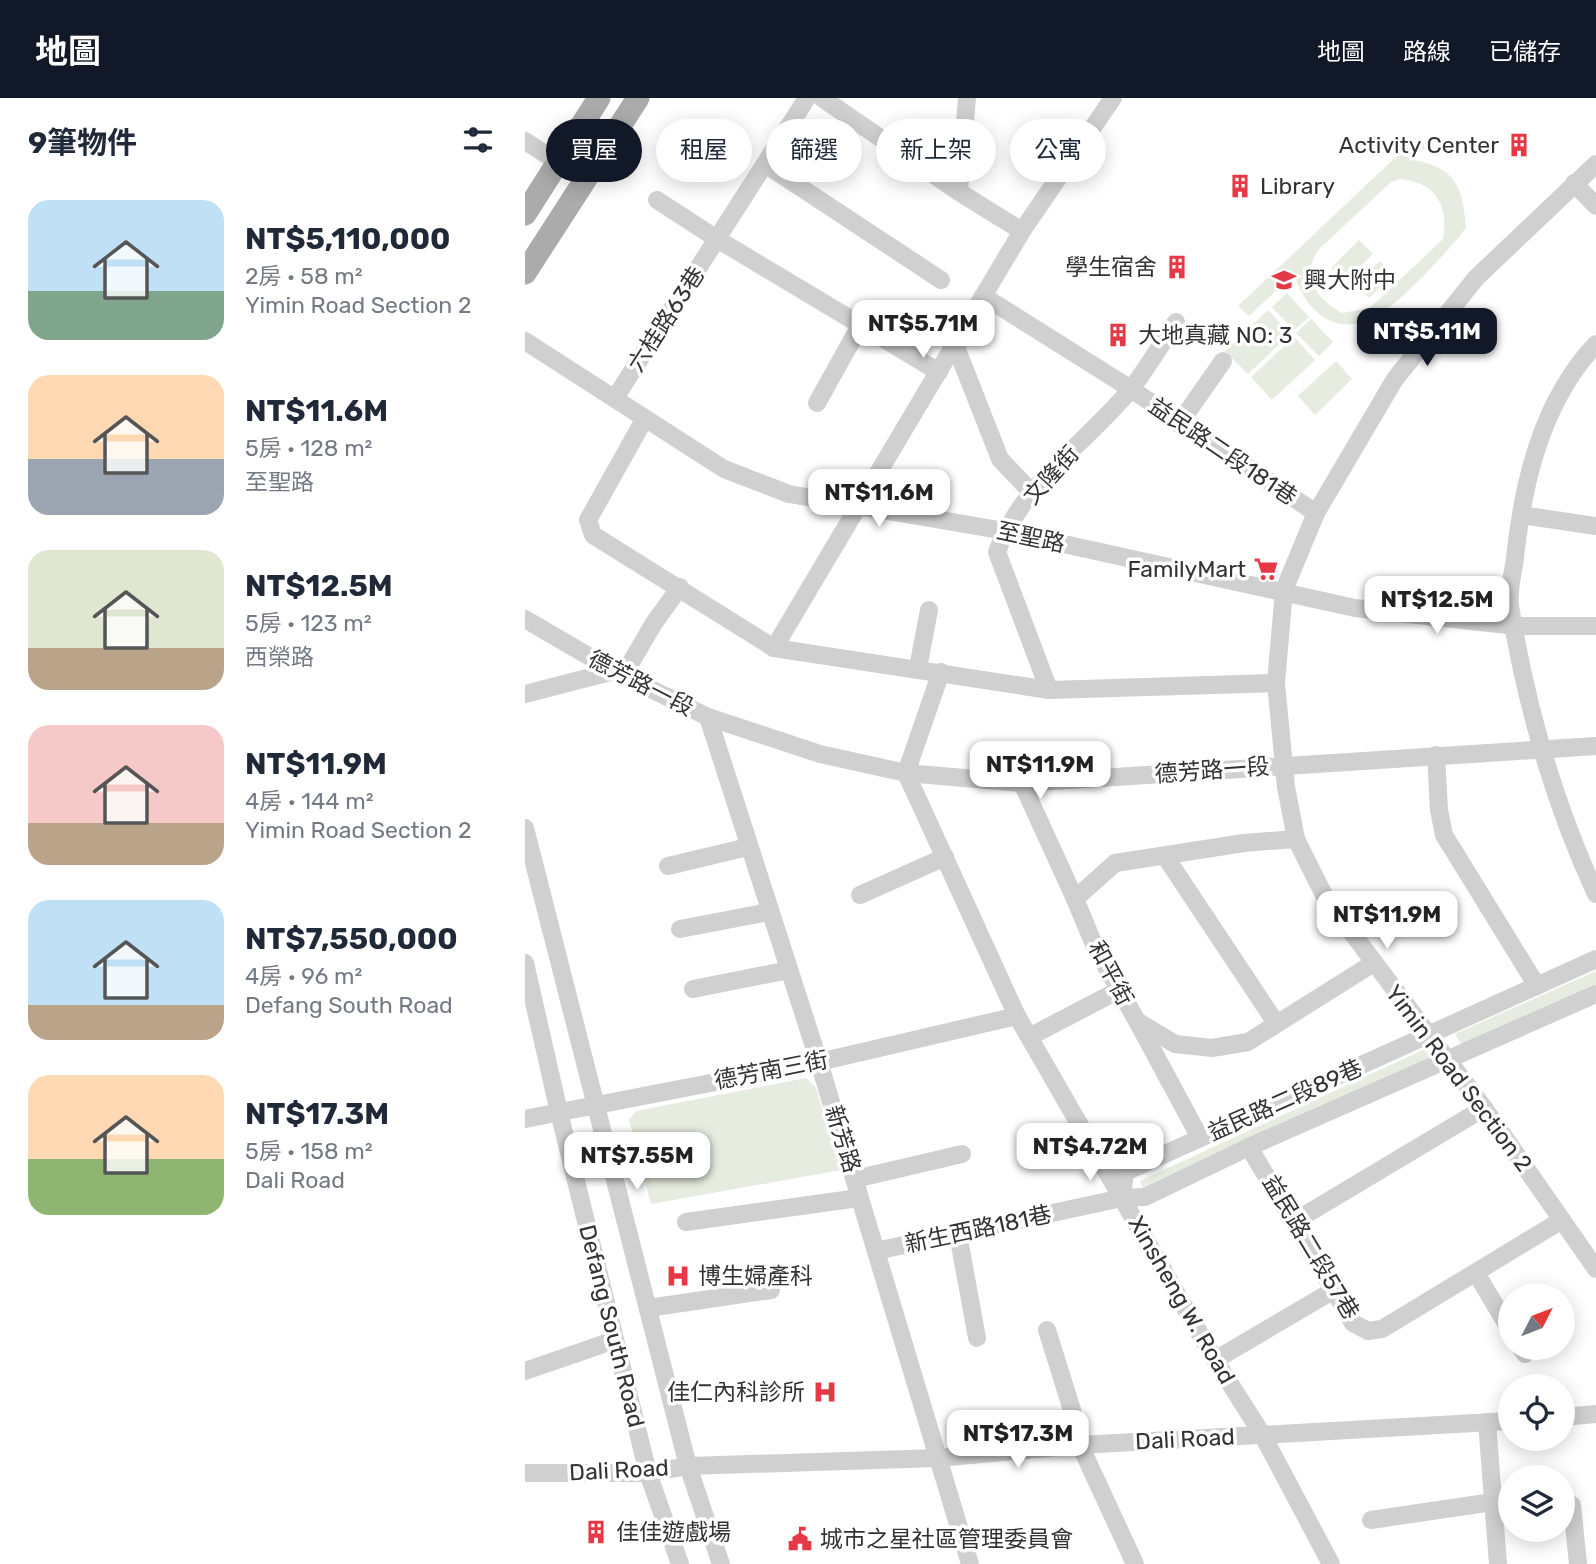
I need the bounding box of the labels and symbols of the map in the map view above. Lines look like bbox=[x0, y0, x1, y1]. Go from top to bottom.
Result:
place label: Activity Center bbox=[1339, 131, 1499, 159]
building icon: Activity Center bbox=[1505, 131, 1533, 159]
building icon: Library bbox=[1226, 172, 1254, 200]
place label: Library bbox=[1260, 172, 1335, 200]
place label: 學生宿舍 bbox=[1065, 253, 1157, 281]
building icon: 學生宿舍 bbox=[1163, 253, 1191, 281]
street label: 六桂路63巷 bbox=[622, 261, 710, 377]
school or university icon: 興大附中 bbox=[1270, 266, 1298, 294]
place label: 興大附中 bbox=[1304, 266, 1396, 294]
pin: NT$5.71M bbox=[851, 300, 995, 360]
pin: NT$5.11M bbox=[1355, 308, 1499, 368]
building icon: 大地真藏 NO: 3 bbox=[1104, 321, 1132, 349]
place label: 大地真藏 NO: 3 bbox=[1138, 321, 1293, 349]
street label: 益民路二段181巷 bbox=[1144, 391, 1302, 511]
street label: 文隆街 bbox=[1018, 440, 1084, 510]
pin: NT$11.6M bbox=[807, 470, 951, 529]
street label: 至聖路 bbox=[994, 516, 1068, 558]
place label: FamilyMart bbox=[1128, 555, 1246, 583]
supermarket icon: FamilyMart bbox=[1252, 555, 1280, 583]
pin: NT$12.5M bbox=[1365, 576, 1509, 636]
street label: 德芳路一段 bbox=[583, 644, 699, 722]
pin: NT$11.9M bbox=[968, 742, 1112, 801]
street label: 德芳路一段 bbox=[1154, 752, 1270, 788]
pin: NT$11.9M bbox=[1315, 892, 1459, 951]
street label: 和平街 bbox=[1082, 936, 1140, 1010]
street label: Yimin Road Section 2 bbox=[1380, 979, 1538, 1177]
street label: 德芳南三街 bbox=[712, 1045, 830, 1095]
street label: 益民路二段89巷 bbox=[1203, 1053, 1367, 1147]
street label: 新芳路 bbox=[820, 1102, 866, 1176]
pin: NT$4.72M bbox=[1018, 1124, 1162, 1183]
pin: NT$7.55M bbox=[565, 1132, 709, 1192]
street label: 益民路二段57巷 bbox=[1257, 1170, 1365, 1324]
street label: 新生西路181巷 bbox=[902, 1200, 1054, 1258]
street label: Xinsheng W. Road bbox=[1123, 1211, 1241, 1389]
street label: Defang South Road bbox=[573, 1222, 651, 1430]
hospital icon: 博生婦產科 bbox=[664, 1262, 692, 1290]
place label: 博生婦產科 bbox=[698, 1262, 813, 1290]
north arrow bbox=[1498, 1283, 1575, 1360]
place label: 佳仁內科診所 bbox=[667, 1378, 805, 1406]
hospital icon: 佳仁內科診所 bbox=[811, 1378, 839, 1406]
pin: NT$17.3M bbox=[946, 1410, 1090, 1470]
street label: Dali Road bbox=[1134, 1422, 1236, 1456]
street label: Dali Road bbox=[568, 1453, 670, 1487]
building icon: 佳佳遊戲場 bbox=[582, 1518, 610, 1546]
place label: 佳佳遊戲場 bbox=[616, 1518, 731, 1546]
public building icon: 城市之星社區管理委員會 bbox=[786, 1525, 814, 1553]
place label: 城市之星社區管理委員會 bbox=[820, 1525, 1073, 1553]

